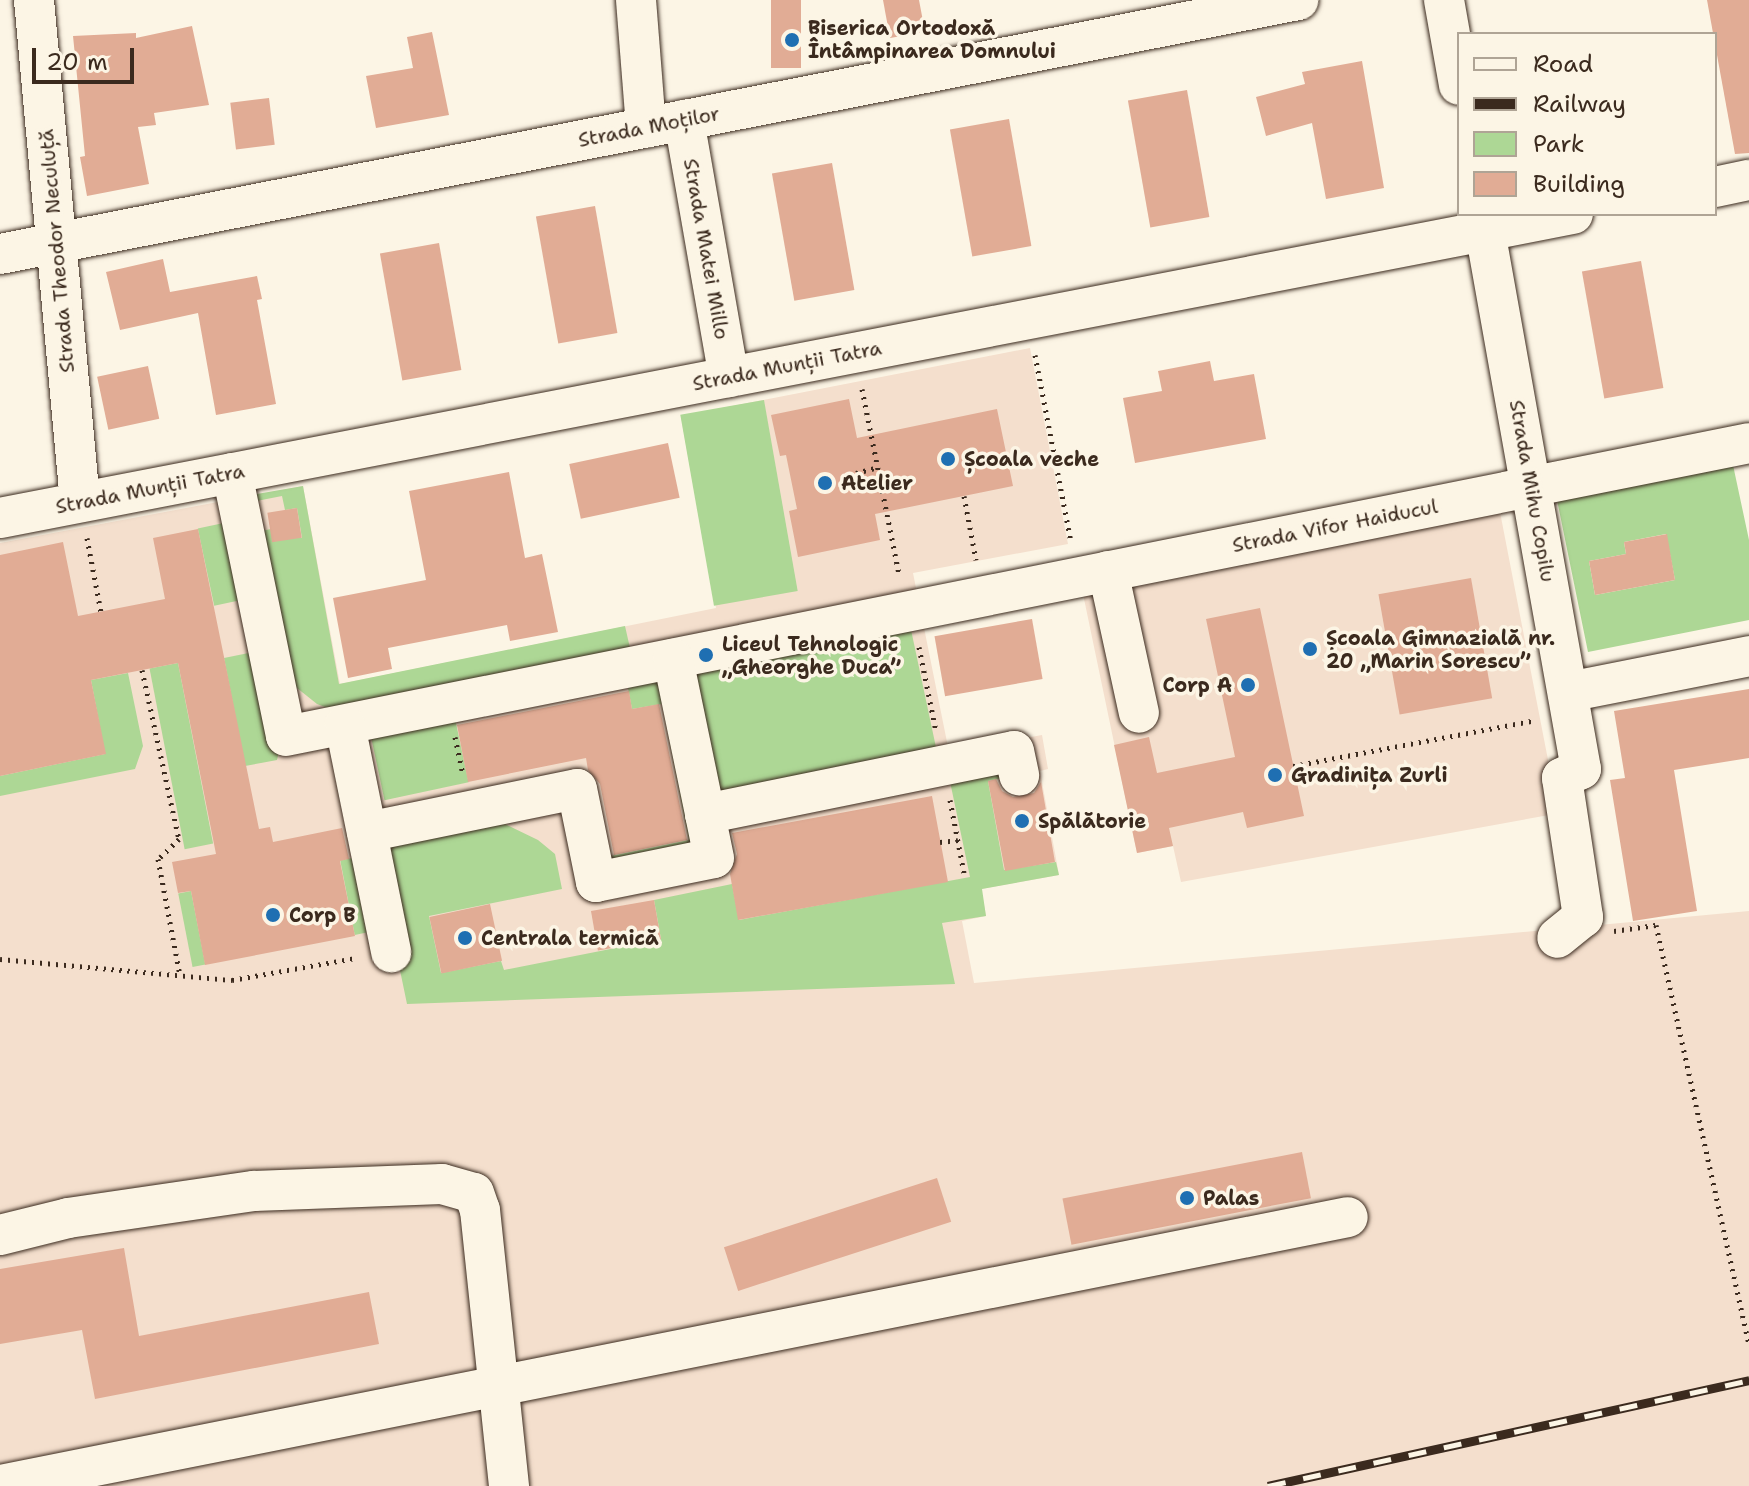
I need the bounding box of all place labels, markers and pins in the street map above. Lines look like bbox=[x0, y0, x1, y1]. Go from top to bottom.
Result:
place label: Biserica Ortodoxă Întâmpinarea Domnului bbox=[808, 16, 1056, 63]
marker: Biserica Ortodoxă Întâmpinarea Domnului bbox=[783, 31, 801, 49]
place label: Școala veche bbox=[964, 447, 1099, 471]
marker: Școala veche bbox=[939, 450, 957, 468]
place label: Atelier bbox=[841, 471, 913, 495]
marker: Atelier bbox=[816, 474, 834, 492]
place label: Școala Gimnazială nr. 20 „Marin Sorescu” bbox=[1326, 626, 1555, 673]
place label: Liceul Tehnologic „Gheorghe Duca” bbox=[722, 632, 901, 679]
marker: Școala Gimnazială nr. 20 „Marin Sorescu” bbox=[1301, 640, 1319, 658]
marker: Liceul Tehnologic „Gheorghe Duca” bbox=[697, 646, 715, 664]
place label: Corp A bbox=[1162, 673, 1232, 697]
marker: Corp A bbox=[1239, 676, 1257, 694]
place label: Gradinița Zurli bbox=[1291, 763, 1448, 787]
marker: Gradinița Zurli bbox=[1266, 766, 1284, 784]
place label: Spălătorie bbox=[1038, 809, 1146, 833]
marker: Spălătorie bbox=[1013, 812, 1031, 830]
place label: Corp B bbox=[289, 903, 356, 927]
marker: Corp B bbox=[264, 906, 282, 924]
place label: Centrala termică bbox=[481, 926, 659, 950]
marker: Centrala termică bbox=[456, 929, 474, 947]
place label: Palas bbox=[1203, 1186, 1259, 1210]
marker: Palas bbox=[1178, 1189, 1196, 1207]

